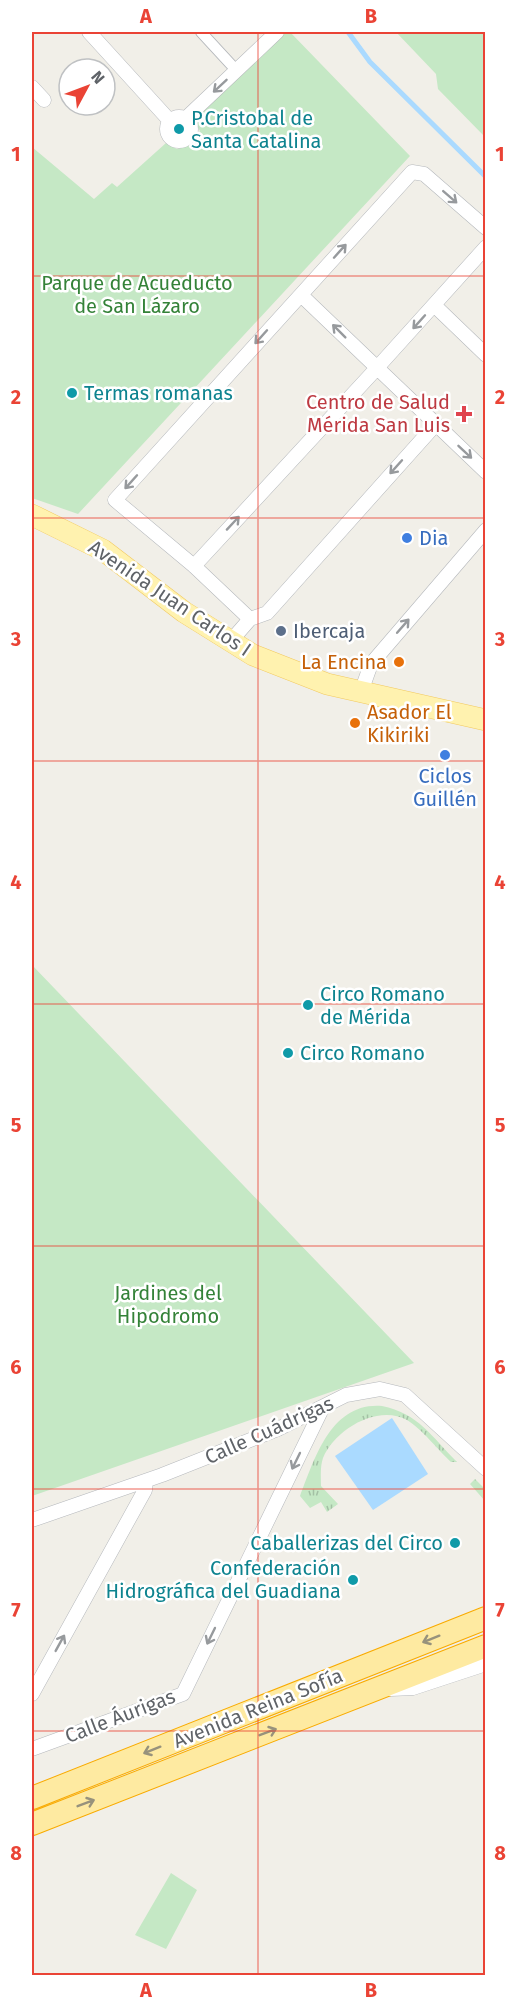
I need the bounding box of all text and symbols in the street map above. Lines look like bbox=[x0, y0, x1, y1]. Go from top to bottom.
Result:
text: A bbox=[139, 4, 153, 28]
text: B bbox=[365, 4, 377, 28]
north arrow bbox=[57, 57, 117, 117]
text: N bbox=[87, 67, 109, 88]
one-way arrow bbox=[212, 79, 227, 93]
place label: P.Cristobal de Santa Catalina bbox=[191, 106, 322, 153]
marker: P.Cristobal de Santa Catalina bbox=[172, 122, 186, 136]
text: 1 bbox=[11, 142, 21, 166]
text: 1 bbox=[495, 142, 505, 166]
one-way arrow bbox=[442, 190, 457, 204]
one-way arrow bbox=[333, 244, 347, 259]
park label: Parque de Acueducto de San Lázaro bbox=[41, 271, 233, 318]
one-way arrow bbox=[412, 314, 426, 329]
one-way arrow bbox=[332, 324, 347, 339]
one-way arrow bbox=[254, 329, 268, 344]
place label: Termas romanas bbox=[84, 381, 233, 405]
text: 2 bbox=[11, 385, 21, 409]
text: 2 bbox=[495, 385, 505, 409]
marker: Termas romanas bbox=[65, 386, 79, 400]
place label: Centro de Salud Mérida San Luis bbox=[306, 390, 450, 437]
marker: Centro de Salud Mérida San Luis bbox=[455, 405, 473, 423]
one-way arrow bbox=[457, 445, 472, 459]
one-way arrow bbox=[389, 459, 403, 474]
one-way arrow bbox=[124, 474, 138, 489]
one-way arrow bbox=[226, 516, 240, 531]
place label: Dia bbox=[419, 526, 448, 550]
marker: Dia bbox=[400, 531, 414, 545]
street label: Avenida Juan Carlos I bbox=[84, 535, 256, 661]
place label: Ibercaja bbox=[293, 619, 365, 643]
one-way arrow bbox=[396, 619, 410, 634]
marker: Ibercaja bbox=[274, 624, 288, 638]
text: 3 bbox=[10, 627, 21, 651]
text: 3 bbox=[494, 627, 505, 651]
place label: La Encina bbox=[301, 650, 387, 674]
marker: La Encina bbox=[392, 655, 406, 669]
place label: Asador El Kikiriki bbox=[367, 700, 452, 747]
marker: Asador El Kikiriki bbox=[348, 716, 362, 730]
marker: Ciclos Guillén bbox=[438, 748, 452, 762]
place label: Ciclos Guillén bbox=[413, 764, 477, 811]
text: 4 bbox=[10, 870, 22, 894]
text: 4 bbox=[494, 870, 506, 894]
place label: Circo Romano de Mérida bbox=[320, 982, 445, 1029]
marker: Circo Romano de Mérida bbox=[301, 998, 315, 1012]
place label: Circo Romano bbox=[300, 1041, 425, 1065]
marker: Circo Romano bbox=[281, 1046, 295, 1060]
text: 5 bbox=[11, 1113, 22, 1137]
text: 5 bbox=[495, 1113, 506, 1137]
park label: Jardines del Hipodromo bbox=[114, 1281, 222, 1328]
text: 6 bbox=[10, 1355, 22, 1379]
text: 6 bbox=[494, 1355, 506, 1379]
street label: Calle Cuádrigas bbox=[201, 1391, 337, 1469]
one-way arrow bbox=[290, 1452, 302, 1470]
place label: Caballerizas del Circo bbox=[250, 1531, 443, 1555]
marker: Caballerizas del Circo bbox=[448, 1536, 462, 1550]
place label: Confederación Hidrográfica del Guadiana bbox=[105, 1556, 341, 1603]
marker: Confederación Hidrográfica del Guadiana bbox=[346, 1573, 360, 1587]
text: 7 bbox=[11, 1598, 21, 1622]
text: 7 bbox=[495, 1598, 505, 1622]
one-way arrow bbox=[204, 1627, 216, 1645]
one-way arrow bbox=[422, 1634, 441, 1645]
one-way arrow bbox=[54, 1635, 66, 1652]
street label: Avenida Reina Sofía bbox=[170, 1663, 346, 1753]
street label: Calle Áurigas bbox=[62, 1684, 178, 1748]
one-way arrow bbox=[258, 1726, 276, 1737]
one-way arrow bbox=[143, 1745, 162, 1756]
one-way arrow bbox=[76, 1796, 95, 1807]
text: 8 bbox=[10, 1841, 22, 1865]
text: 8 bbox=[494, 1841, 506, 1865]
text: A bbox=[139, 1978, 153, 2002]
text: B bbox=[365, 1978, 377, 2002]

